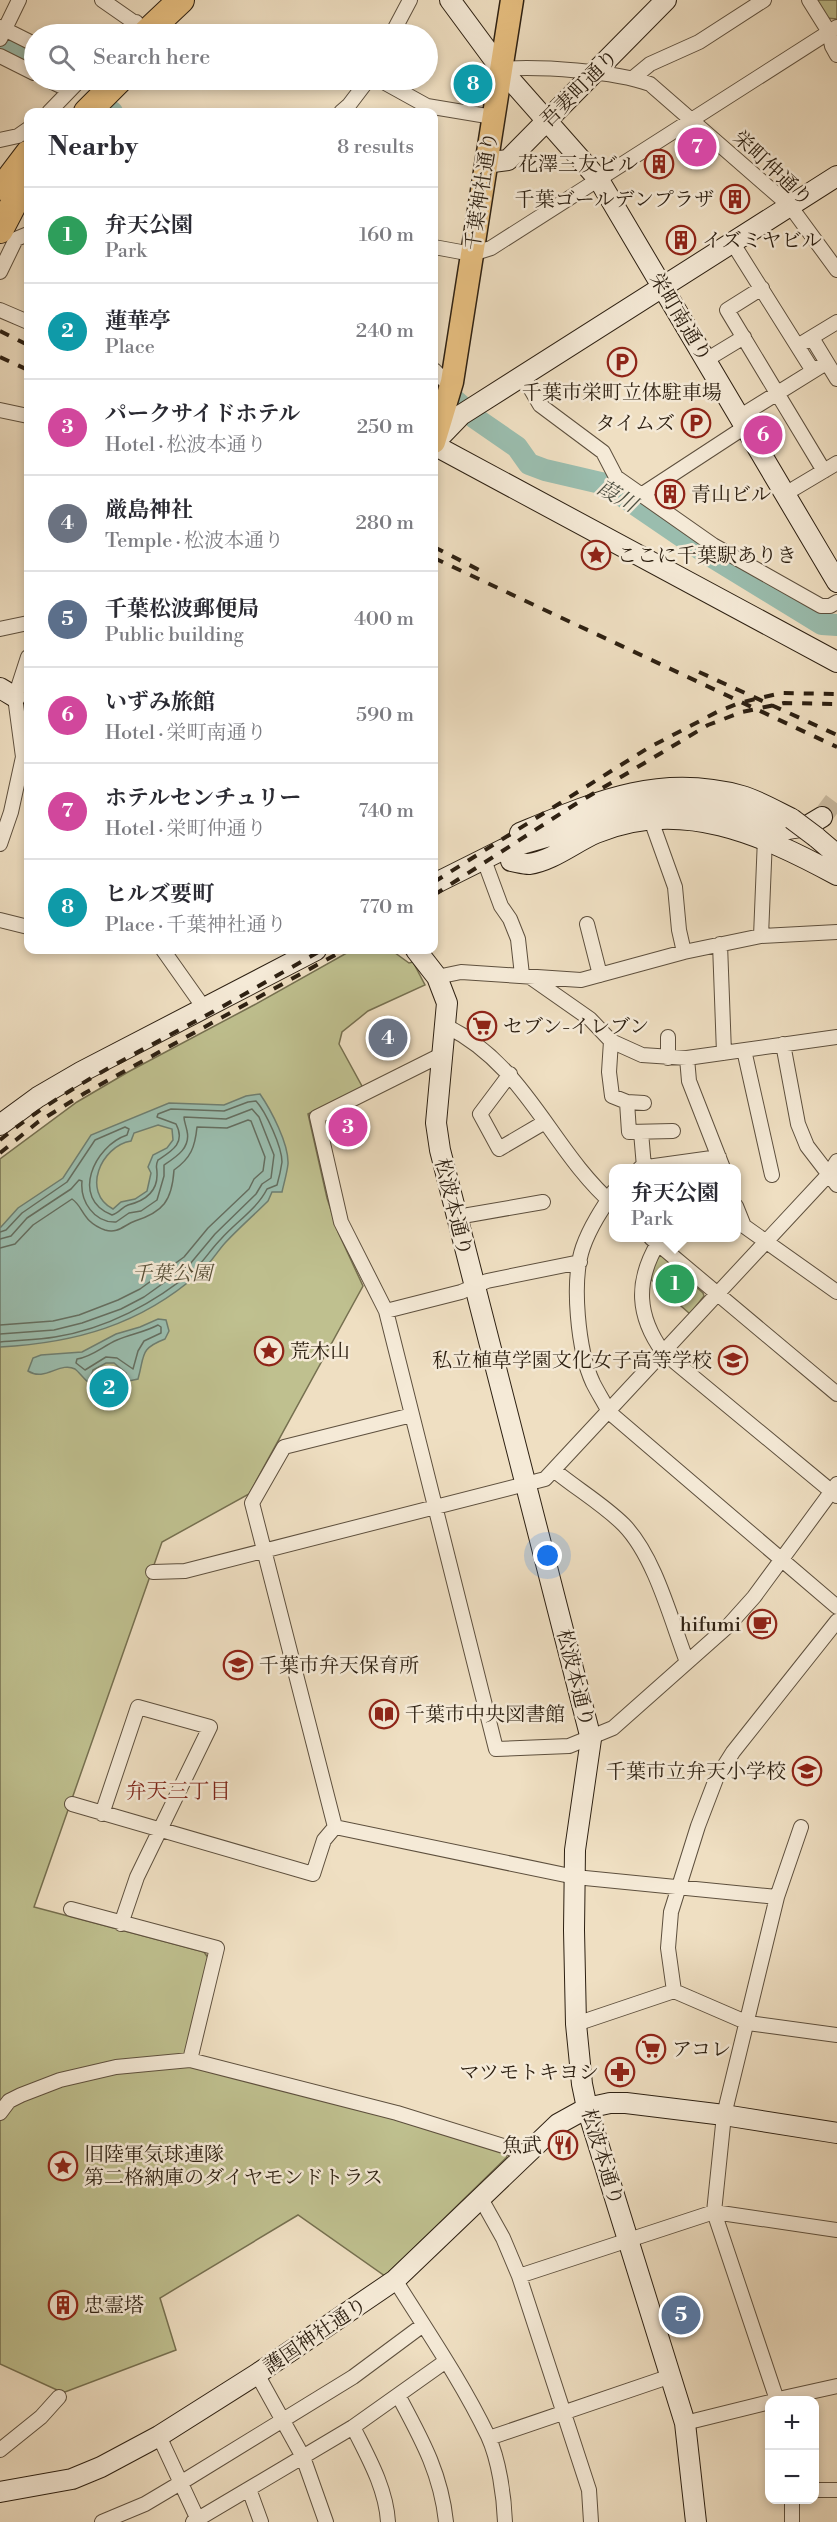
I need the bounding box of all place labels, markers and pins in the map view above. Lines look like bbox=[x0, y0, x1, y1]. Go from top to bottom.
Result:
pin: 8 bbox=[454, 62, 492, 106]
pin: 7 bbox=[678, 124, 716, 170]
building icon: 花澤三友ビル bbox=[643, 148, 675, 180]
place label: 花澤三友ビル bbox=[518, 153, 638, 178]
building icon: 千葉ゴールデンプラザ bbox=[719, 183, 751, 215]
place label: 千葉ゴールデンプラザ bbox=[515, 188, 714, 213]
building icon: イズミヤビル bbox=[665, 224, 697, 256]
place label: イズミヤビル bbox=[702, 229, 822, 254]
parking icon: 千葉市栄町立体駐車場 bbox=[606, 346, 638, 378]
place label: 千葉市栄町立体駐車場 bbox=[522, 381, 722, 406]
parking icon: タイムズ bbox=[680, 407, 712, 439]
place label: タイムズ bbox=[595, 412, 675, 437]
pin: 6 bbox=[744, 412, 783, 458]
building icon: 青山ビル bbox=[654, 478, 686, 510]
place label: 青山ビル bbox=[691, 483, 771, 508]
place icon: ここに千葉駅ありき bbox=[580, 539, 612, 571]
place label: ここに千葉駅ありき bbox=[617, 544, 797, 569]
supermarket icon: セブン-イレブン bbox=[466, 1010, 498, 1042]
place label: セブン-イレブン bbox=[503, 1015, 649, 1040]
pin: 4 bbox=[368, 1016, 408, 1060]
pin: 3 bbox=[328, 1104, 368, 1150]
pin: 1 bbox=[656, 1262, 694, 1306]
place icon: 荒木山 bbox=[253, 1335, 285, 1367]
place label: 荒木山 bbox=[290, 1340, 350, 1365]
school or university icon: 私立植草学園文化女子高等学校 bbox=[717, 1344, 749, 1376]
place label: 私立植草学園文化女子高等学校 bbox=[432, 1349, 712, 1374]
pin: 2 bbox=[90, 1366, 128, 1410]
cafe icon: hifumi bbox=[746, 1608, 778, 1640]
place label: hifumi bbox=[680, 1613, 741, 1638]
school or university icon: 千葉市弁天保育所 bbox=[222, 1649, 254, 1681]
place label: 千葉市弁天保育所 bbox=[259, 1654, 419, 1679]
library icon: 千葉市中央図書館 bbox=[368, 1698, 400, 1730]
place label: 千葉市中央図書館 bbox=[405, 1703, 565, 1728]
school or university icon: 千葉市立弁天小学校 bbox=[791, 1755, 823, 1787]
place label: 千葉市立弁天小学校 bbox=[606, 1760, 786, 1785]
supermarket icon: アコレ bbox=[635, 2033, 667, 2065]
place label: アコレ bbox=[672, 2038, 731, 2063]
pharmacy icon: マツモトキヨシ bbox=[604, 2056, 636, 2088]
place label: マツモトキヨシ bbox=[460, 2061, 599, 2086]
restaurant icon: 魚武 bbox=[547, 2129, 579, 2161]
place label: 魚武 bbox=[502, 2134, 542, 2159]
place label: 旧陸軍気球連隊 第二格納庫のダイヤモンドトラス bbox=[84, 2143, 383, 2191]
place icon: 旧陸軍気球連隊 第二格納庫のダイヤモンドトラス bbox=[47, 2150, 79, 2182]
building icon: 忠霊塔 bbox=[47, 2289, 79, 2321]
pin: 5 bbox=[662, 2292, 700, 2338]
place label: 忠霊塔 bbox=[84, 2294, 144, 2319]

